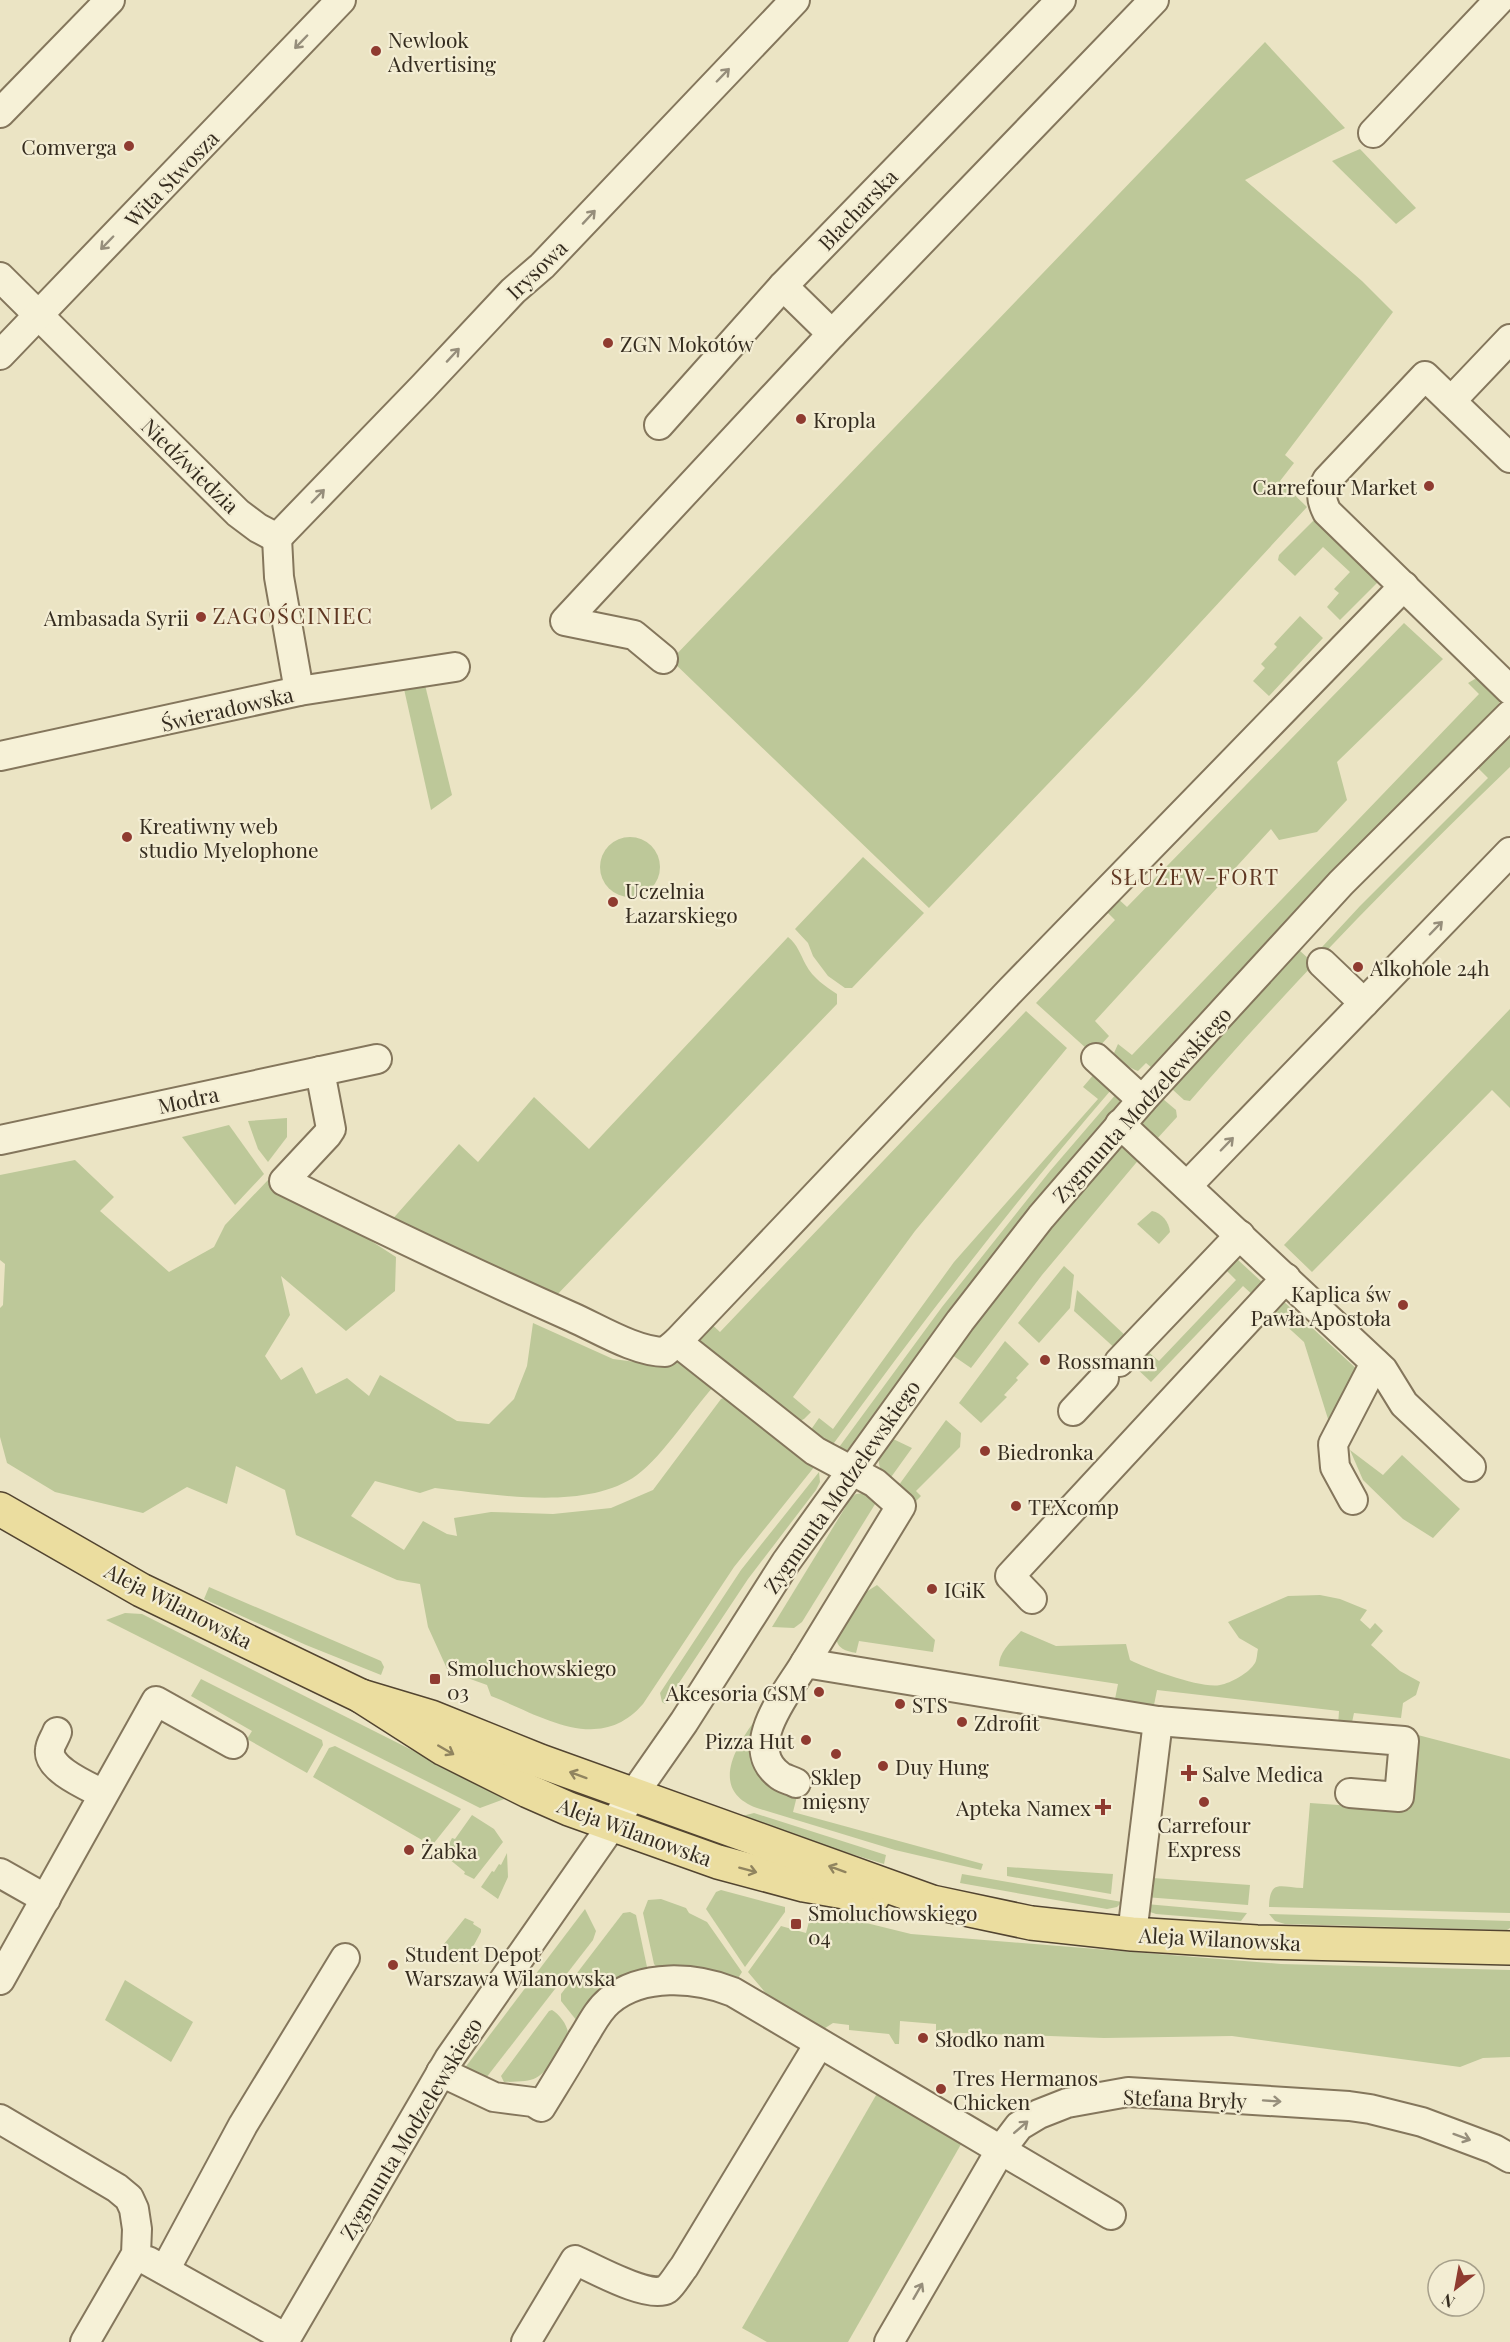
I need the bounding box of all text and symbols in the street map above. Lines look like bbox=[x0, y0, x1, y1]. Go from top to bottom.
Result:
place label: Newlook Advertising bbox=[387, 25, 496, 77]
one-way arrow bbox=[293, 35, 308, 50]
marker: Newlook Advertising bbox=[369, 44, 383, 58]
one-way arrow bbox=[716, 68, 730, 83]
street label: Wita Stwosza bbox=[117, 123, 224, 233]
place label: Comverga bbox=[21, 132, 118, 160]
marker: Comverga bbox=[122, 139, 136, 153]
street label: Blacharska bbox=[811, 162, 903, 256]
one-way arrow bbox=[582, 209, 596, 224]
street label: Irysowa bbox=[500, 233, 573, 305]
one-way arrow bbox=[100, 236, 115, 251]
place label: ZGN Mokotów bbox=[620, 329, 755, 357]
marker: ZGN Mokotów bbox=[601, 336, 615, 350]
one-way arrow bbox=[445, 348, 460, 363]
place label: Kropla bbox=[813, 405, 876, 433]
street label: Niedźwiedzia bbox=[136, 411, 246, 519]
marker: Kropla bbox=[794, 412, 808, 426]
place label: Carrefour Market bbox=[1252, 472, 1418, 500]
marker: Carrefour Market bbox=[1422, 479, 1436, 493]
one-way arrow bbox=[310, 489, 325, 504]
district label: ZAGOŚCINIEC bbox=[213, 600, 373, 630]
place label: Ambasada Syrii bbox=[43, 603, 189, 631]
marker: Ambasada Syrii bbox=[194, 610, 208, 624]
street label: Świeradowska bbox=[158, 679, 296, 737]
place label: Kreatiwny web studio Myelophone bbox=[139, 811, 319, 863]
marker: Kreatiwny web studio Myelophone bbox=[120, 830, 134, 844]
district label: SŁUŻEW-FORT bbox=[1110, 861, 1280, 891]
place label: Uczelnia Łazarskiego bbox=[625, 876, 738, 928]
marker: Uczelnia Łazarskiego bbox=[606, 895, 620, 909]
one-way arrow bbox=[1429, 921, 1443, 936]
place label: Alkohole 24h bbox=[1369, 953, 1490, 981]
marker: Alkohole 24h bbox=[1351, 960, 1365, 974]
street label: Zygmunta Modzelewskiego bbox=[1045, 1000, 1237, 1208]
street label: Modra bbox=[155, 1079, 221, 1119]
one-way arrow bbox=[1220, 1136, 1235, 1151]
place label: Kaplica św Pawła Apostoła bbox=[1251, 1279, 1392, 1331]
marker: Kaplica św Pawła Apostoła bbox=[1396, 1298, 1410, 1312]
place label: Rossmann bbox=[1057, 1346, 1156, 1374]
marker: Rossmann bbox=[1038, 1353, 1052, 1367]
street label: Zygmunta Modzelewskiego bbox=[757, 1374, 925, 1598]
place label: Biedronka bbox=[997, 1437, 1094, 1465]
marker: Biedronka bbox=[978, 1444, 992, 1458]
place label: TEXcomp bbox=[1028, 1492, 1119, 1520]
marker: TEXcomp bbox=[1009, 1499, 1023, 1513]
street label: Aleja Wilanowska bbox=[99, 1555, 258, 1655]
place label: IGiK bbox=[944, 1575, 986, 1603]
marker: IGiK bbox=[925, 1582, 939, 1596]
place label: Smoluchowskiego 03 bbox=[447, 1653, 617, 1705]
marker: Smoluchowskiego 03 bbox=[428, 1672, 442, 1686]
place label: Akcesoria GSM bbox=[665, 1678, 807, 1706]
marker: Akcesoria GSM bbox=[812, 1685, 826, 1699]
place label: STS bbox=[912, 1690, 948, 1718]
marker: STS bbox=[893, 1697, 907, 1711]
place label: Zdrofit bbox=[974, 1708, 1040, 1736]
marker: Zdrofit bbox=[955, 1715, 969, 1729]
place label: Pizza Hut bbox=[705, 1726, 795, 1754]
marker: Pizza Hut bbox=[799, 1733, 813, 1747]
one-way arrow bbox=[437, 1744, 454, 1756]
marker: Sklep mięsny bbox=[829, 1747, 843, 1761]
place label: Duy Hung bbox=[895, 1752, 989, 1780]
marker: Duy Hung bbox=[876, 1759, 890, 1773]
place label: Salve Medica bbox=[1202, 1759, 1324, 1787]
place label: Sklep mięsny bbox=[802, 1762, 870, 1814]
marker: Salve Medica bbox=[1180, 1764, 1198, 1782]
one-way arrow bbox=[570, 1769, 588, 1780]
street label: Aleja Wilanowska bbox=[553, 1790, 717, 1872]
place label: Apteka Namex bbox=[955, 1793, 1091, 1821]
marker: Carrefour Express bbox=[1197, 1795, 1211, 1809]
marker: Apteka Namex bbox=[1096, 1800, 1110, 1814]
place label: Carrefour Express bbox=[1157, 1810, 1251, 1862]
place label: Żabka bbox=[421, 1836, 478, 1864]
marker: Żabka bbox=[402, 1843, 416, 1857]
one-way arrow bbox=[828, 1862, 847, 1873]
one-way arrow bbox=[738, 1865, 757, 1876]
place label: Smoluchowskiego 04 bbox=[808, 1898, 978, 1950]
marker: Smoluchowskiego 04 bbox=[789, 1917, 803, 1931]
street label: Aleja Wilanowska bbox=[1137, 1920, 1302, 1956]
place label: Student Depot Warszawa Wilanowska bbox=[404, 1939, 616, 1991]
marker: Student Depot Warszawa Wilanowska bbox=[386, 1958, 400, 1972]
street label: Zygmunta Modzelewskiego bbox=[332, 2012, 488, 2244]
place label: Słodko nam bbox=[935, 2024, 1046, 2052]
marker: Słodko nam bbox=[916, 2031, 930, 2045]
place label: Tres Hermanos Chicken bbox=[953, 2063, 1098, 2115]
marker: Tres Hermanos Chicken bbox=[934, 2082, 948, 2096]
street label: Stefana Bryły bbox=[1123, 2082, 1248, 2114]
one-way arrow bbox=[1261, 2096, 1281, 2107]
one-way arrow bbox=[1013, 2120, 1028, 2134]
one-way arrow bbox=[1452, 2132, 1471, 2143]
north arrow bbox=[1426, 2258, 1486, 2318]
one-way arrow bbox=[913, 2283, 924, 2301]
text: N bbox=[1437, 2289, 1458, 2313]

